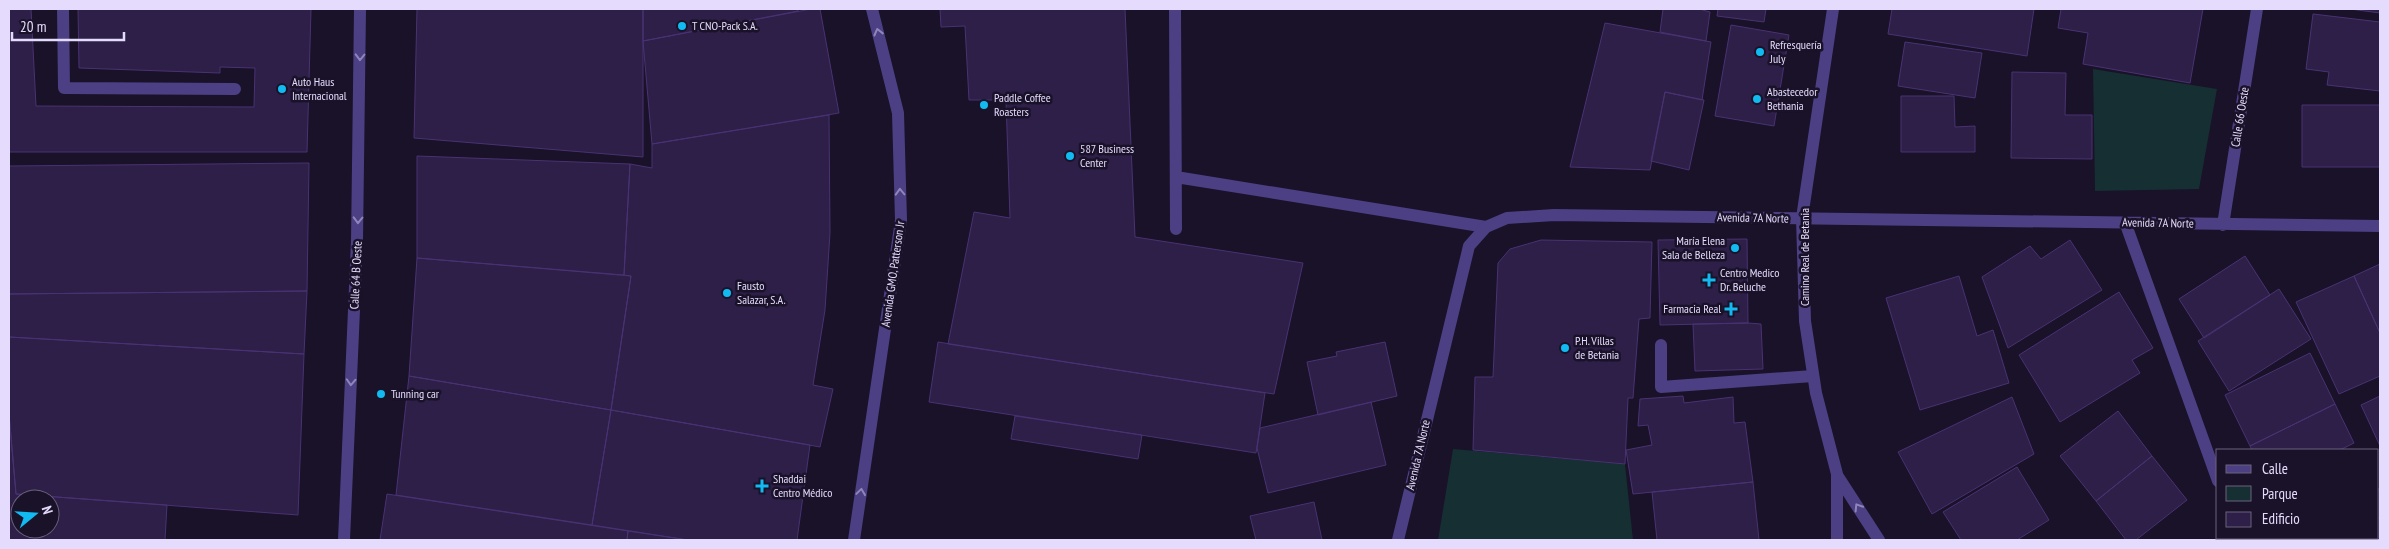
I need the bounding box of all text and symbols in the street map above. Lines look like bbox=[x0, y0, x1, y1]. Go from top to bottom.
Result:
scale bar bbox=[12, 10, 125, 42]
text: 20 m bbox=[20, 17, 46, 36]
place label: T CNO-Pack S.A. bbox=[692, 18, 758, 33]
marker: T CNO-Pack S.A. bbox=[676, 20, 688, 32]
one-way arrow bbox=[873, 29, 883, 37]
place label: Refresquería July bbox=[1769, 37, 1822, 66]
marker: Refresquería July bbox=[1754, 46, 1766, 58]
one-way arrow bbox=[354, 54, 365, 62]
place label: Auto Haus Internacional bbox=[292, 74, 347, 103]
marker: Auto Haus Internacional bbox=[276, 83, 288, 95]
place label: Abastecedor Bethania bbox=[1767, 84, 1818, 113]
street label: Calle 66 Oeste bbox=[2227, 86, 2252, 148]
place label: Paddle Coffee Roasters bbox=[994, 90, 1051, 119]
marker: Abastecedor Bethania bbox=[1751, 93, 1763, 105]
marker: Paddle Coffee Roasters bbox=[978, 99, 990, 111]
place label: 587 Business Center bbox=[1080, 141, 1134, 170]
marker: 587 Business Center bbox=[1064, 150, 1076, 162]
one-way arrow bbox=[895, 188, 905, 196]
street label: Camino Real de Betania bbox=[1797, 208, 1812, 306]
street label: Avenida 7A Norte bbox=[1717, 209, 1789, 226]
street label: Avenida 7A Norte bbox=[2122, 214, 2194, 231]
one-way arrow bbox=[353, 216, 363, 224]
street label: Avenida GMO. Patterson Jr bbox=[878, 219, 907, 328]
place label: María Elena Sala de Belleza bbox=[1662, 233, 1725, 262]
street label: Calle 64 B Oeste bbox=[346, 240, 365, 310]
marker: María Elena Sala de Belleza bbox=[1729, 242, 1741, 254]
place label: Centro Medico Dr. Beluche bbox=[1720, 265, 1779, 294]
marker: Centro Medico Dr. Beluche bbox=[1702, 273, 1716, 287]
place label: Fausto Salazar, S.A. bbox=[737, 278, 786, 307]
marker: Fausto Salazar, S.A. bbox=[721, 287, 733, 299]
place label: Farmacia Real bbox=[1663, 301, 1721, 316]
marker: Farmacia Real bbox=[1725, 303, 1737, 315]
place label: P.H. Villas de Betania bbox=[1575, 333, 1619, 362]
marker: P.H. Villas de Betania bbox=[1559, 342, 1571, 354]
one-way arrow bbox=[345, 379, 356, 387]
place label: Tunning car bbox=[391, 386, 440, 401]
marker: Tunning car bbox=[375, 388, 387, 400]
street label: Avenida 7A Norte bbox=[1402, 418, 1433, 492]
legend bbox=[2216, 449, 2379, 539]
text: Calle bbox=[2262, 459, 2288, 478]
place label: Shaddai Centro Médico bbox=[773, 471, 832, 500]
marker: Shaddai Centro Médico bbox=[755, 479, 769, 493]
text: Parque bbox=[2262, 484, 2298, 503]
one-way arrow bbox=[856, 488, 866, 496]
north arrow bbox=[10, 489, 60, 539]
one-way arrow bbox=[1854, 503, 1864, 512]
text: N bbox=[38, 504, 57, 516]
text: Edificio bbox=[2262, 509, 2300, 528]

